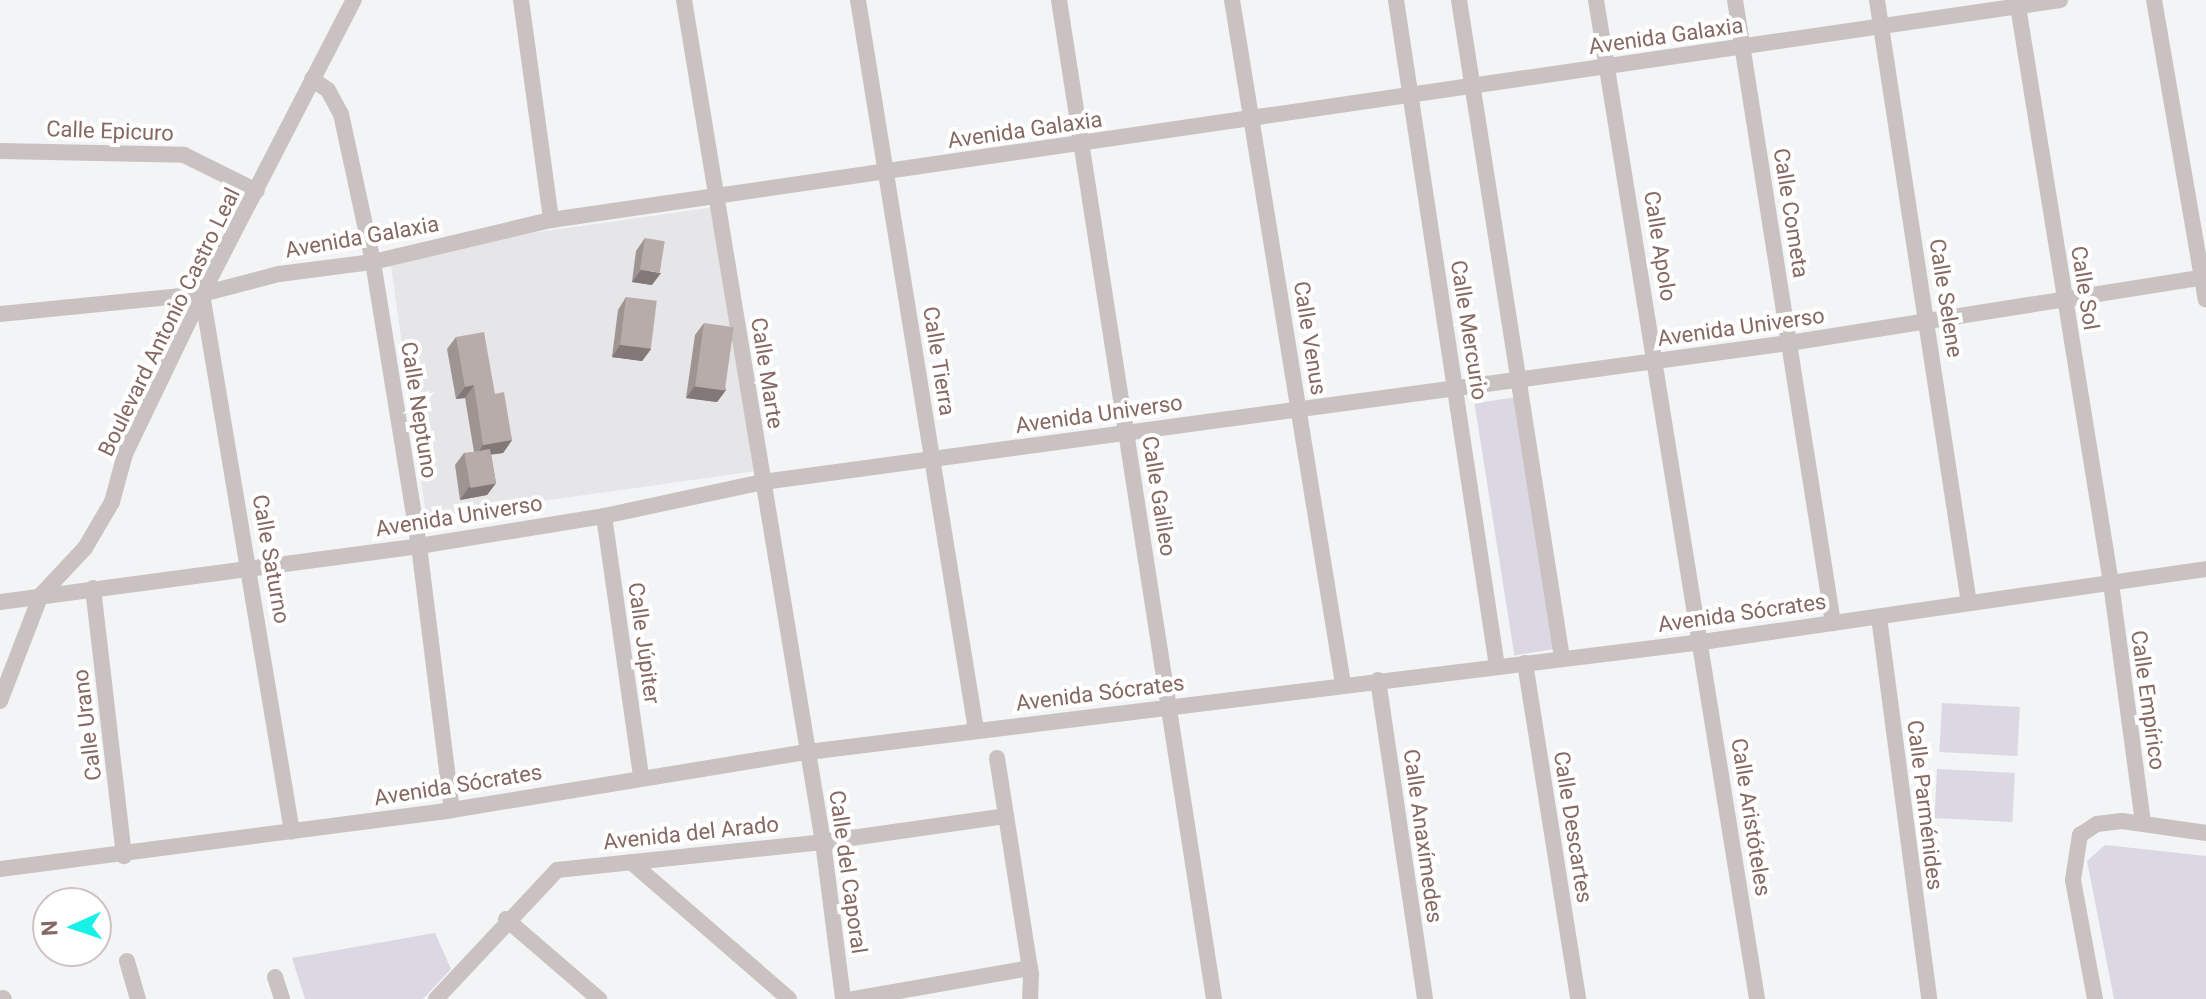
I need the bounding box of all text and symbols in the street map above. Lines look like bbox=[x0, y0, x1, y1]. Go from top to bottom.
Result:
street label: Avenida Galaxia bbox=[1587, 12, 1745, 60]
street label: Avenida Galaxia bbox=[946, 106, 1104, 154]
street label: Calle Epicuro bbox=[46, 116, 174, 146]
street label: Calle Cometa bbox=[1768, 146, 1814, 280]
street label: Boulevard Antonio Castro Leal bbox=[92, 184, 246, 460]
street label: Calle Apolo bbox=[1638, 189, 1682, 303]
street label: Avenida Galaxia bbox=[283, 210, 441, 264]
street label: Calle Selene bbox=[1924, 237, 1968, 359]
street label: Calle Sol bbox=[2065, 244, 2105, 332]
street label: Calle Mercurio bbox=[1445, 258, 1493, 402]
street label: Calle Venus bbox=[1288, 279, 1332, 397]
street label: Avenida Universo bbox=[1656, 302, 1826, 352]
street label: Calle Tierra bbox=[917, 304, 961, 418]
street label: Calle Marte bbox=[745, 316, 789, 430]
street label: Calle Neptuno bbox=[395, 340, 443, 480]
street label: Avenida Universo bbox=[1014, 389, 1184, 439]
street label: Calle Galileo bbox=[1136, 434, 1182, 558]
street label: Avenida Universo bbox=[374, 490, 544, 542]
street label: Calle Saturno bbox=[247, 492, 295, 626]
street label: Calle Júpiter bbox=[622, 581, 666, 705]
street label: Avenida Sócrates bbox=[1656, 588, 1828, 638]
street label: Calle Empírico bbox=[2125, 629, 2171, 771]
street label: Calle Urano bbox=[67, 668, 107, 782]
street label: Avenida Sócrates bbox=[1014, 670, 1186, 716]
street label: Calle Parménides bbox=[1901, 718, 1949, 892]
street label: Calle Aristóteles bbox=[1725, 736, 1777, 898]
street label: Calle Anaxímedes bbox=[1398, 747, 1448, 925]
street label: Calle Descartes bbox=[1548, 749, 1598, 905]
street label: Avenida Sócrates bbox=[372, 759, 544, 811]
street label: Calle del Caporal bbox=[823, 789, 873, 955]
street label: Avenida del Arado bbox=[602, 811, 780, 855]
north arrow bbox=[32, 887, 112, 967]
text: N bbox=[37, 920, 62, 937]

